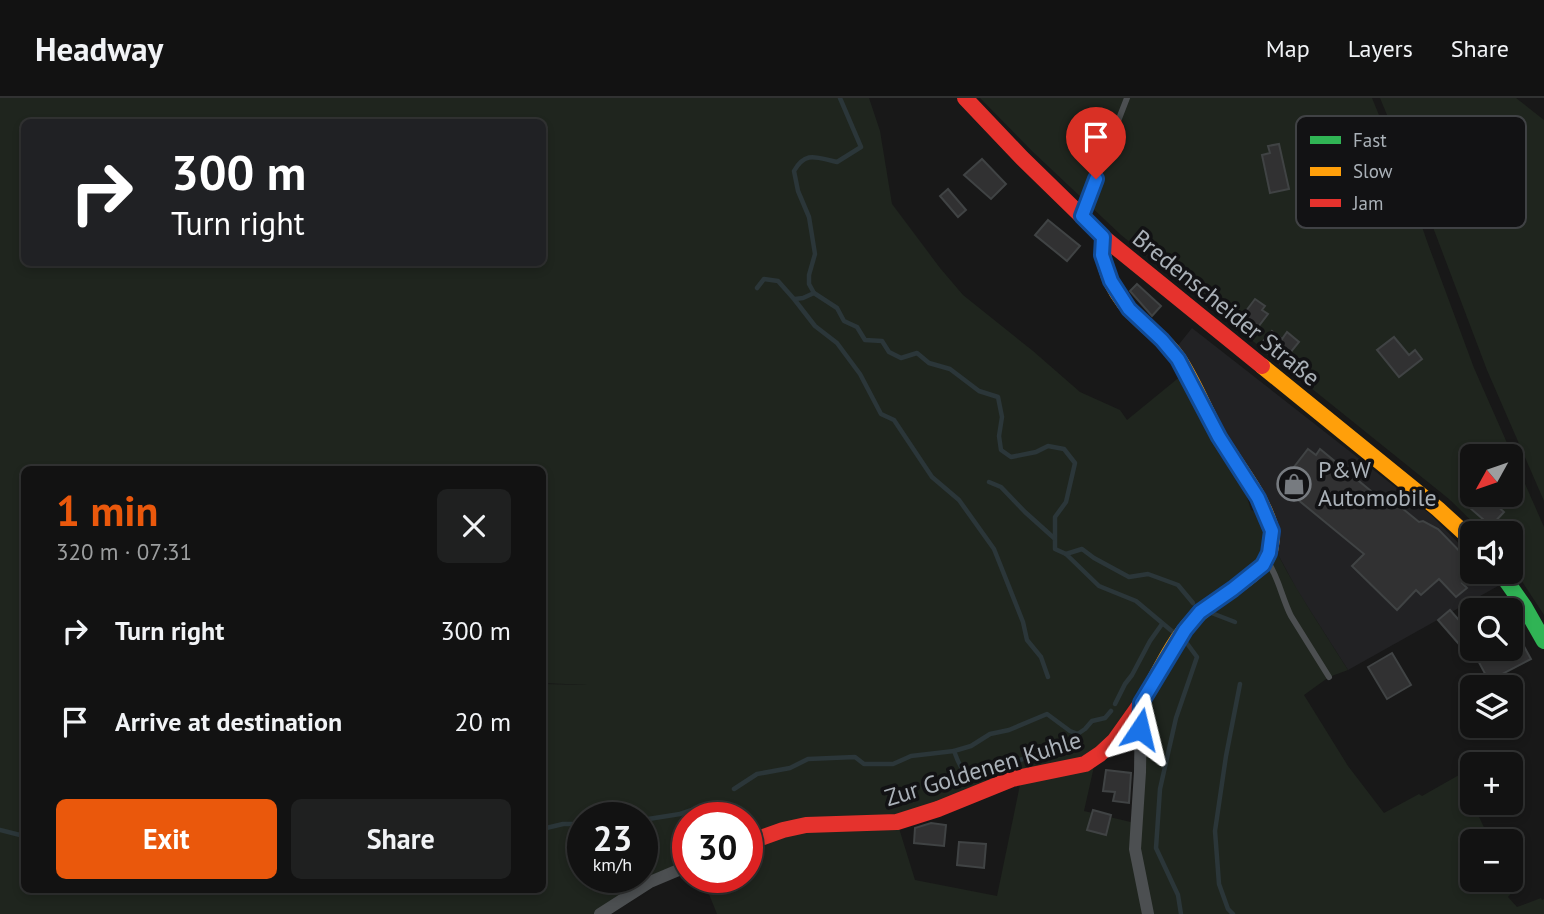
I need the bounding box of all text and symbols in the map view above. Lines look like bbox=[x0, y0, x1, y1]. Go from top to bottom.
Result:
text: Headway bbox=[35, 27, 163, 70]
text: Map bbox=[1266, 33, 1310, 64]
text: Layers bbox=[1348, 33, 1413, 64]
text: Share bbox=[1451, 33, 1509, 64]
pin bbox=[1066, 107, 1126, 179]
legend bbox=[1296, 116, 1526, 228]
icon: arrive bbox=[1077, 118, 1115, 156]
text: Fast bbox=[1353, 128, 1387, 152]
text: 300 m bbox=[171, 140, 306, 204]
icon: right bbox=[56, 147, 147, 238]
text: Slow bbox=[1353, 159, 1393, 183]
text: Jam bbox=[1352, 191, 1383, 215]
text: Turn right bbox=[171, 202, 305, 244]
street label: Bredenscheider Straße bbox=[1126, 222, 1326, 393]
north arrow bbox=[1460, 444, 1522, 508]
map controls bbox=[1460, 444, 1523, 892]
place label: P&W Automobile bbox=[1318, 454, 1437, 513]
shop icon: P&W Automobile bbox=[1275, 465, 1313, 503]
text: 1 min bbox=[56, 483, 158, 538]
button: close bbox=[437, 489, 511, 563]
button: sound bbox=[1460, 521, 1523, 584]
text: 320 m · 07:31 bbox=[56, 537, 192, 566]
button: search bbox=[1460, 598, 1523, 661]
icon: right bbox=[56, 612, 94, 650]
text: Turn right bbox=[115, 614, 224, 647]
text: 300 m bbox=[440, 614, 511, 647]
button: layers bbox=[1460, 675, 1523, 738]
position arrow bbox=[1103, 692, 1177, 766]
icon: arrive bbox=[56, 703, 94, 741]
text: Arrive at destination bbox=[115, 705, 342, 738]
text: 20 m bbox=[455, 705, 511, 738]
street label: Zur Goldenen Kuhle bbox=[881, 724, 1085, 813]
button: + bbox=[1460, 752, 1523, 815]
button: Exit bbox=[56, 799, 277, 879]
button: Share bbox=[291, 799, 511, 879]
speed limit sign: 30 bbox=[672, 802, 763, 893]
text: 23 bbox=[593, 815, 632, 861]
button: − bbox=[1460, 829, 1523, 892]
text: km/h bbox=[593, 853, 632, 876]

